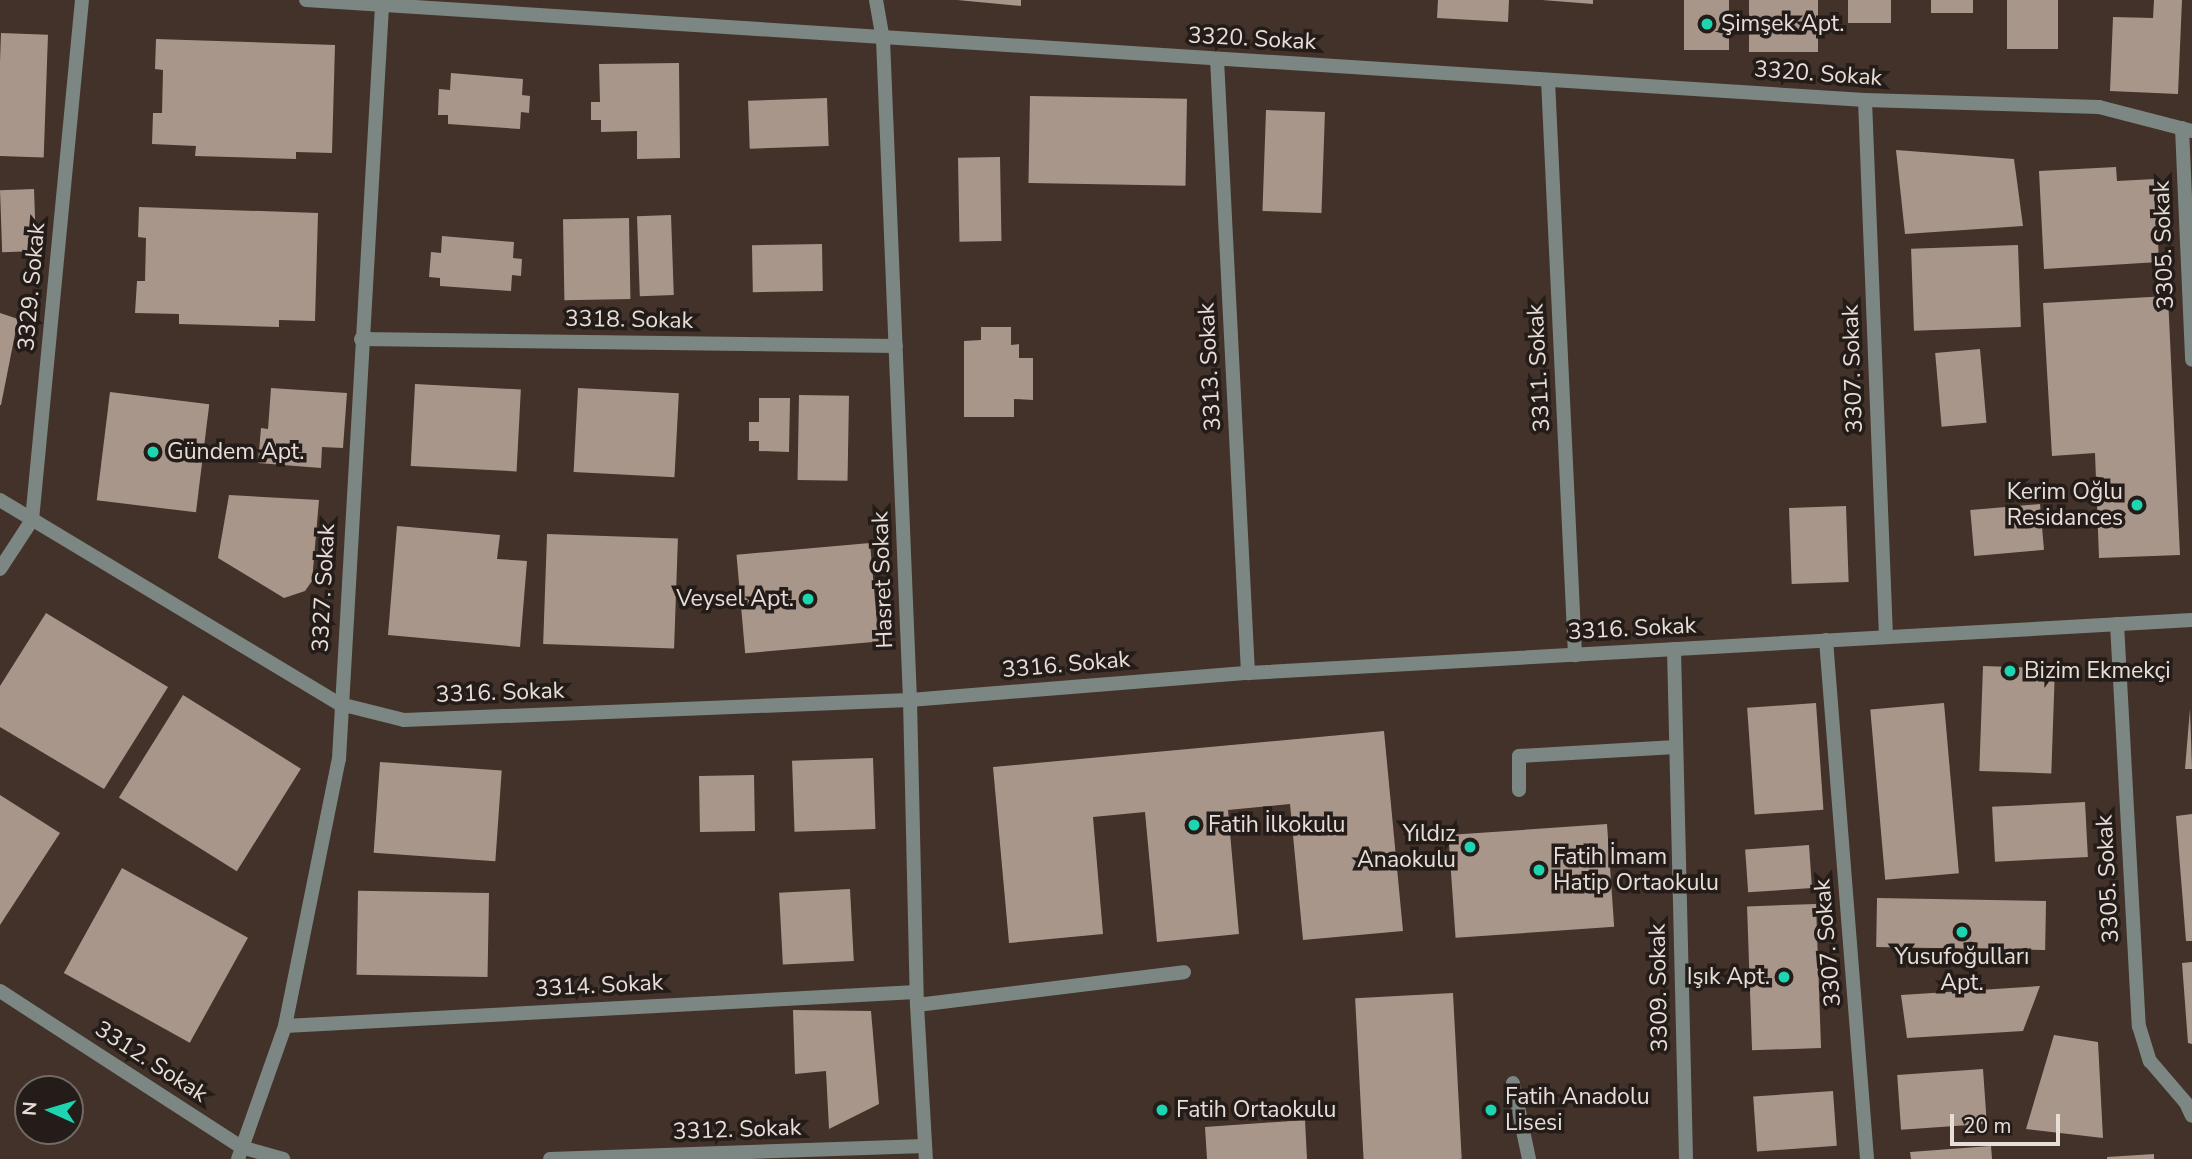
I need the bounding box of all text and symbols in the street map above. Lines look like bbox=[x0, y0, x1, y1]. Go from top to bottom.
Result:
place label: Şimşek Apt. bbox=[1721, 10, 1845, 38]
marker: Şimşek Apt. bbox=[1699, 16, 1715, 32]
street label: 3320. Sokak bbox=[1187, 22, 1317, 56]
street label: 3320. Sokak bbox=[1753, 56, 1883, 92]
street label: 3305. Sokak bbox=[2148, 180, 2180, 310]
street label: 3329. Sokak bbox=[13, 222, 51, 352]
street label: 3313. Sokak bbox=[1193, 302, 1227, 432]
street label: 3311. Sokak bbox=[1522, 303, 1556, 433]
street label: 3307. Sokak bbox=[1837, 304, 1869, 434]
street label: 3318. Sokak bbox=[565, 305, 693, 335]
place label: Gündem Apt. bbox=[167, 438, 305, 466]
marker: Gündem Apt. bbox=[145, 444, 161, 460]
place label: Kerim Oğlu Residances bbox=[2007, 478, 2123, 532]
marker: Kerim Oğlu Residances bbox=[2129, 497, 2145, 513]
street label: Hasret Sokak bbox=[867, 511, 899, 649]
street label: 3327. Sokak bbox=[307, 523, 341, 653]
place label: Veysel Apt. bbox=[676, 585, 794, 613]
marker: Veysel Apt. bbox=[800, 591, 816, 607]
street label: 3316. Sokak bbox=[1567, 612, 1697, 646]
street label: 3316. Sokak bbox=[1001, 646, 1131, 684]
place label: Bizim Ekmekçi bbox=[2024, 657, 2170, 685]
marker: Bizim Ekmekçi bbox=[2002, 663, 2018, 679]
street label: 3316. Sokak bbox=[435, 677, 565, 709]
place label: Fatih İlkokulu bbox=[1208, 811, 1346, 839]
street label: 3305. Sokak bbox=[2091, 814, 2125, 944]
marker: Fatih İlkokulu bbox=[1186, 817, 1202, 833]
place label: Yıldız Anaokulu bbox=[1357, 820, 1456, 874]
marker: Yıldız Anaokulu bbox=[1462, 839, 1478, 855]
place label: Fatih İmam Hatip Ortaokulu bbox=[1553, 843, 1719, 897]
marker: Fatih İmam Hatip Ortaokulu bbox=[1531, 862, 1547, 878]
street label: 3307. Sokak bbox=[1809, 878, 1847, 1008]
street label: 3309. Sokak bbox=[1644, 924, 1674, 1052]
marker: Yusufoğulları Apt. bbox=[1954, 924, 1970, 940]
place label: Yusufoğulları Apt. bbox=[1895, 943, 2029, 997]
place label: Işık Apt. bbox=[1687, 963, 1770, 991]
street label: 3314. Sokak bbox=[534, 969, 664, 1003]
marker: Işık Apt. bbox=[1776, 969, 1792, 985]
street label: 3312. Sokak bbox=[90, 1015, 212, 1109]
north arrow bbox=[14, 1075, 84, 1145]
place label: Fatih Anadolu Lisesi bbox=[1505, 1083, 1650, 1137]
place label: Fatih Ortaokulu bbox=[1176, 1096, 1336, 1124]
scale bar bbox=[1954, 1100, 2064, 1144]
text: N bbox=[17, 1101, 44, 1117]
marker: Fatih Ortaokulu bbox=[1154, 1102, 1170, 1118]
marker: Fatih Anadolu Lisesi bbox=[1483, 1102, 1499, 1118]
text: 20 m bbox=[1963, 1112, 2012, 1140]
street label: 3312. Sokak bbox=[672, 1114, 802, 1146]

